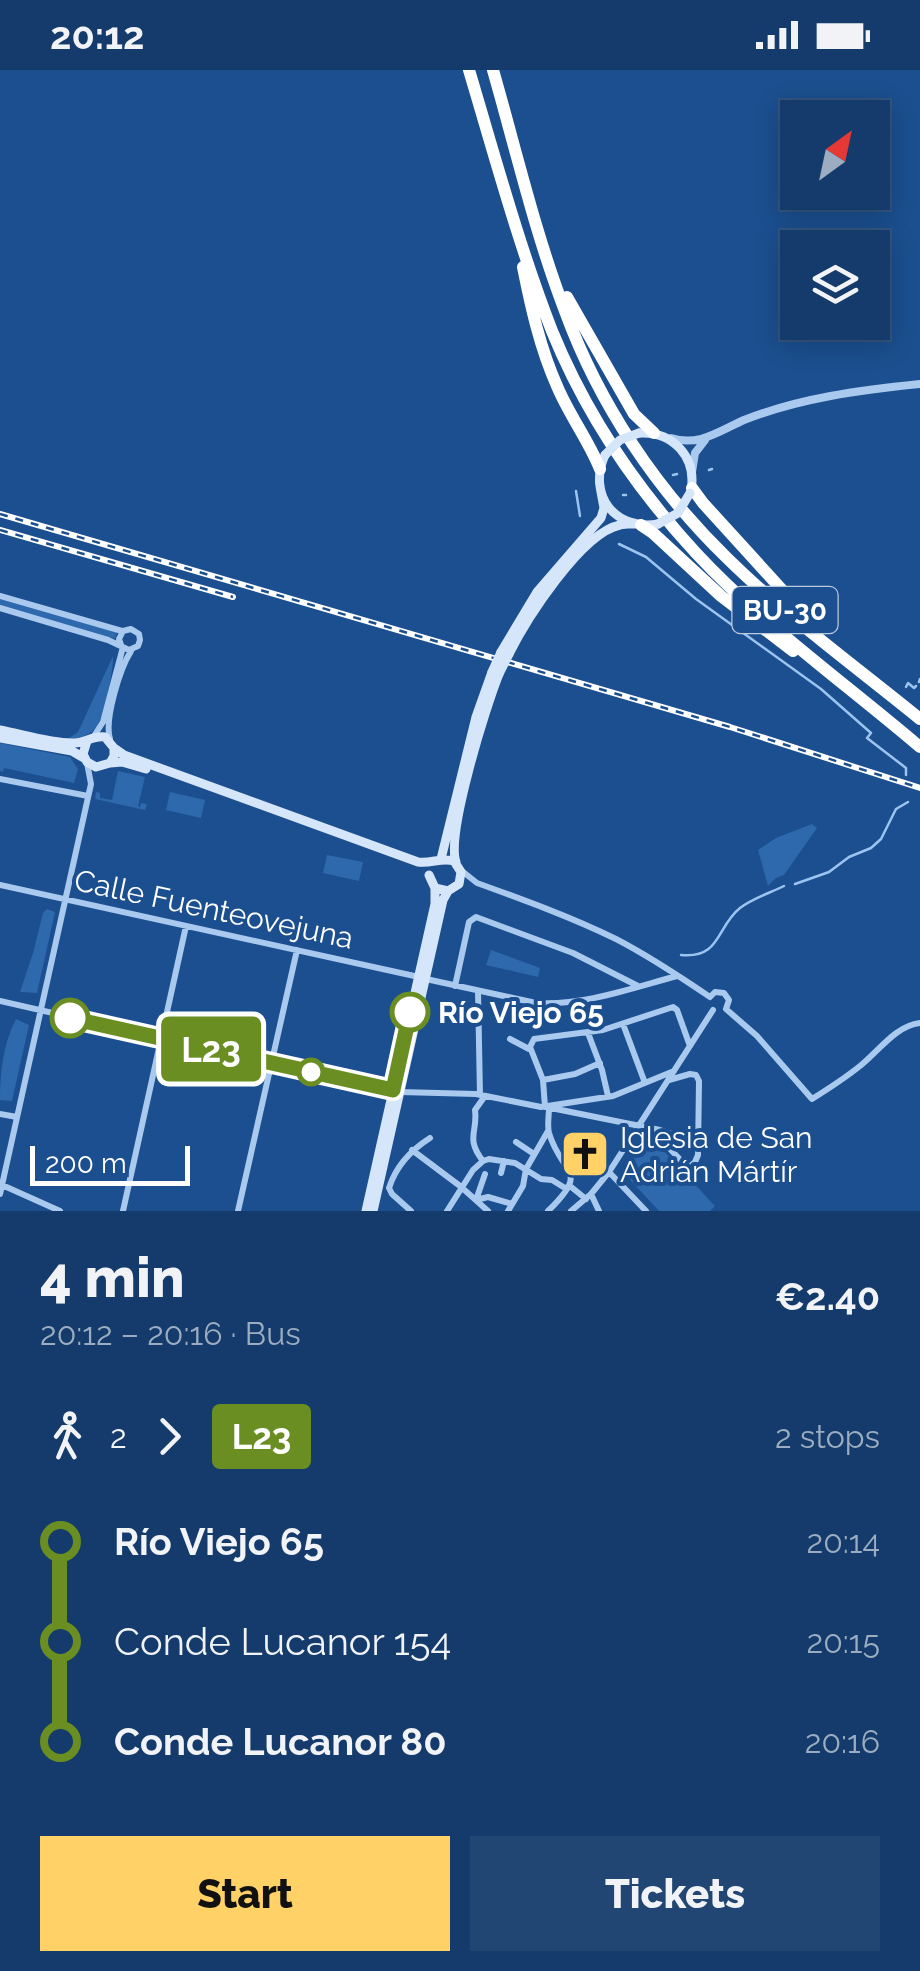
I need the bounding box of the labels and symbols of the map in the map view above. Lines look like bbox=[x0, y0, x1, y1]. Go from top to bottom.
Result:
north arrow bbox=[780, 100, 890, 210]
road number: BU-30 bbox=[732, 587, 838, 633]
street label: Calle Fuenteovejuna bbox=[71, 862, 357, 956]
marker: Río Viejo 65 bbox=[391, 993, 429, 1031]
place label: Río Viejo 65 bbox=[438, 995, 604, 1030]
unlabelled marker bbox=[51, 999, 89, 1037]
line badge: L23 bbox=[154, 1016, 268, 1082]
unlabelled marker bbox=[298, 1059, 324, 1085]
place label: Iglesia de San Adrián Mártír bbox=[620, 1120, 813, 1189]
church icon: Iglesia de San Adrián Mártír bbox=[559, 1128, 611, 1180]
scale bar bbox=[30, 1141, 190, 1186]

